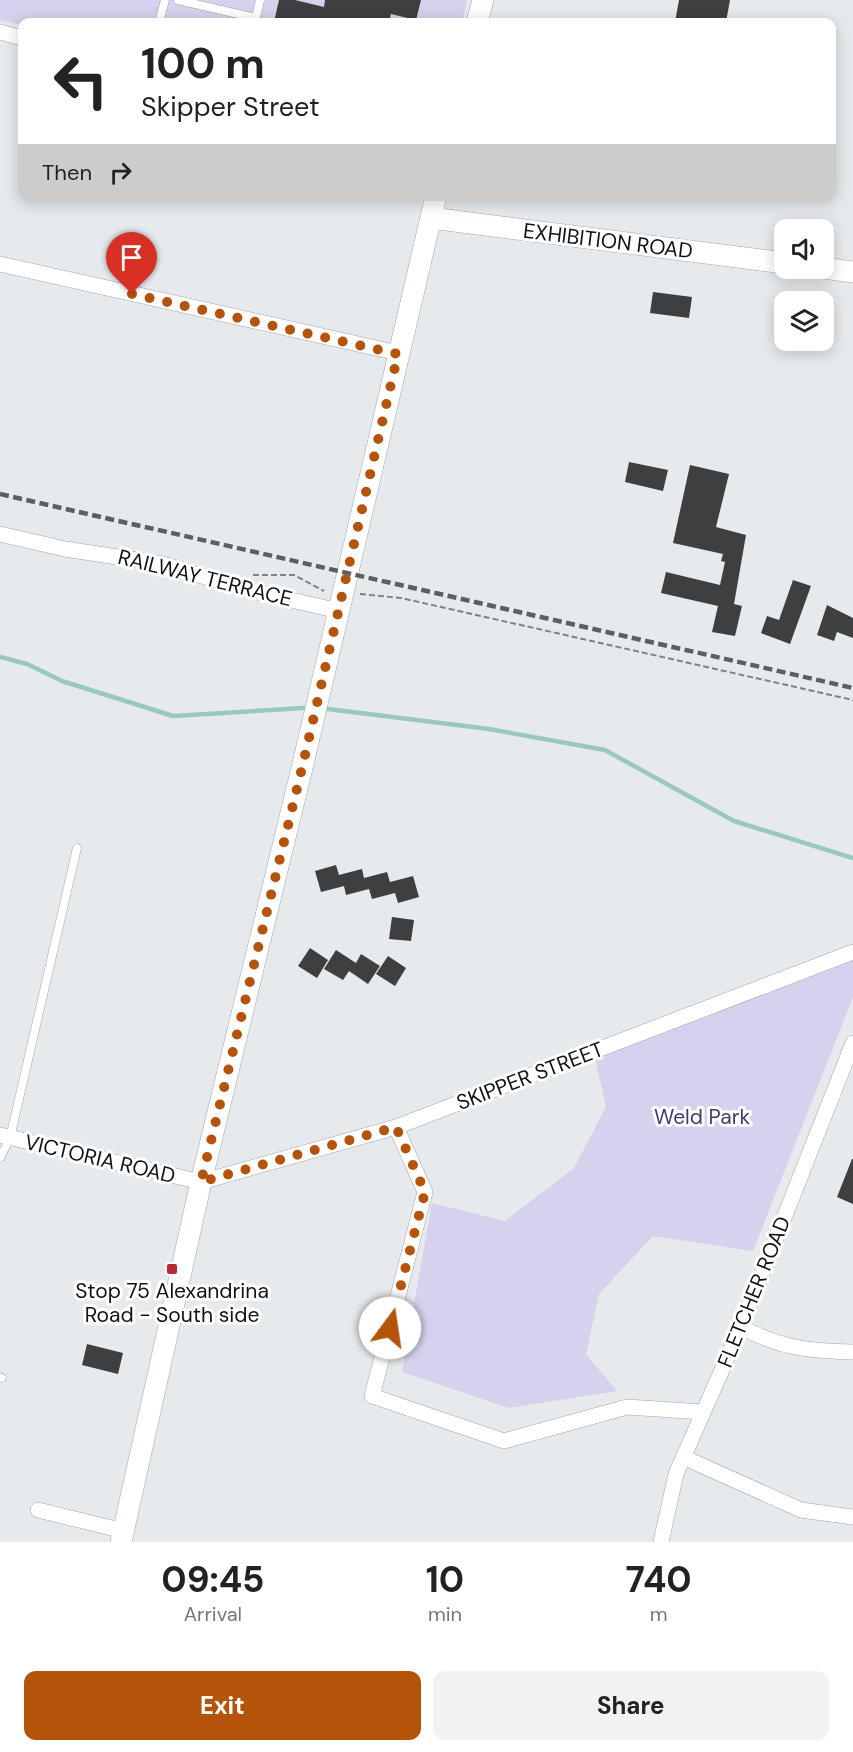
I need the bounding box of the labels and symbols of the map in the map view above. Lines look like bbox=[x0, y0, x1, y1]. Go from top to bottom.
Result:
street label: EXHIBITION ROAD bbox=[522, 217, 694, 265]
pin bbox=[106, 232, 157, 294]
street label: RAILWAY TERRACE bbox=[115, 543, 295, 613]
street label: SKIPPER STREET bbox=[453, 1035, 608, 1117]
park label: Weld Park bbox=[654, 1103, 750, 1131]
street label: VICTORIA ROAD bbox=[22, 1128, 178, 1190]
street label: FLETCHER ROAD bbox=[711, 1212, 797, 1372]
marker: Stop 75 Alexandrina Road - South side bbox=[165, 1262, 179, 1276]
place label: Stop 75 Alexandrina Road - South side bbox=[75, 1277, 269, 1329]
position arrow bbox=[358, 1296, 422, 1360]

